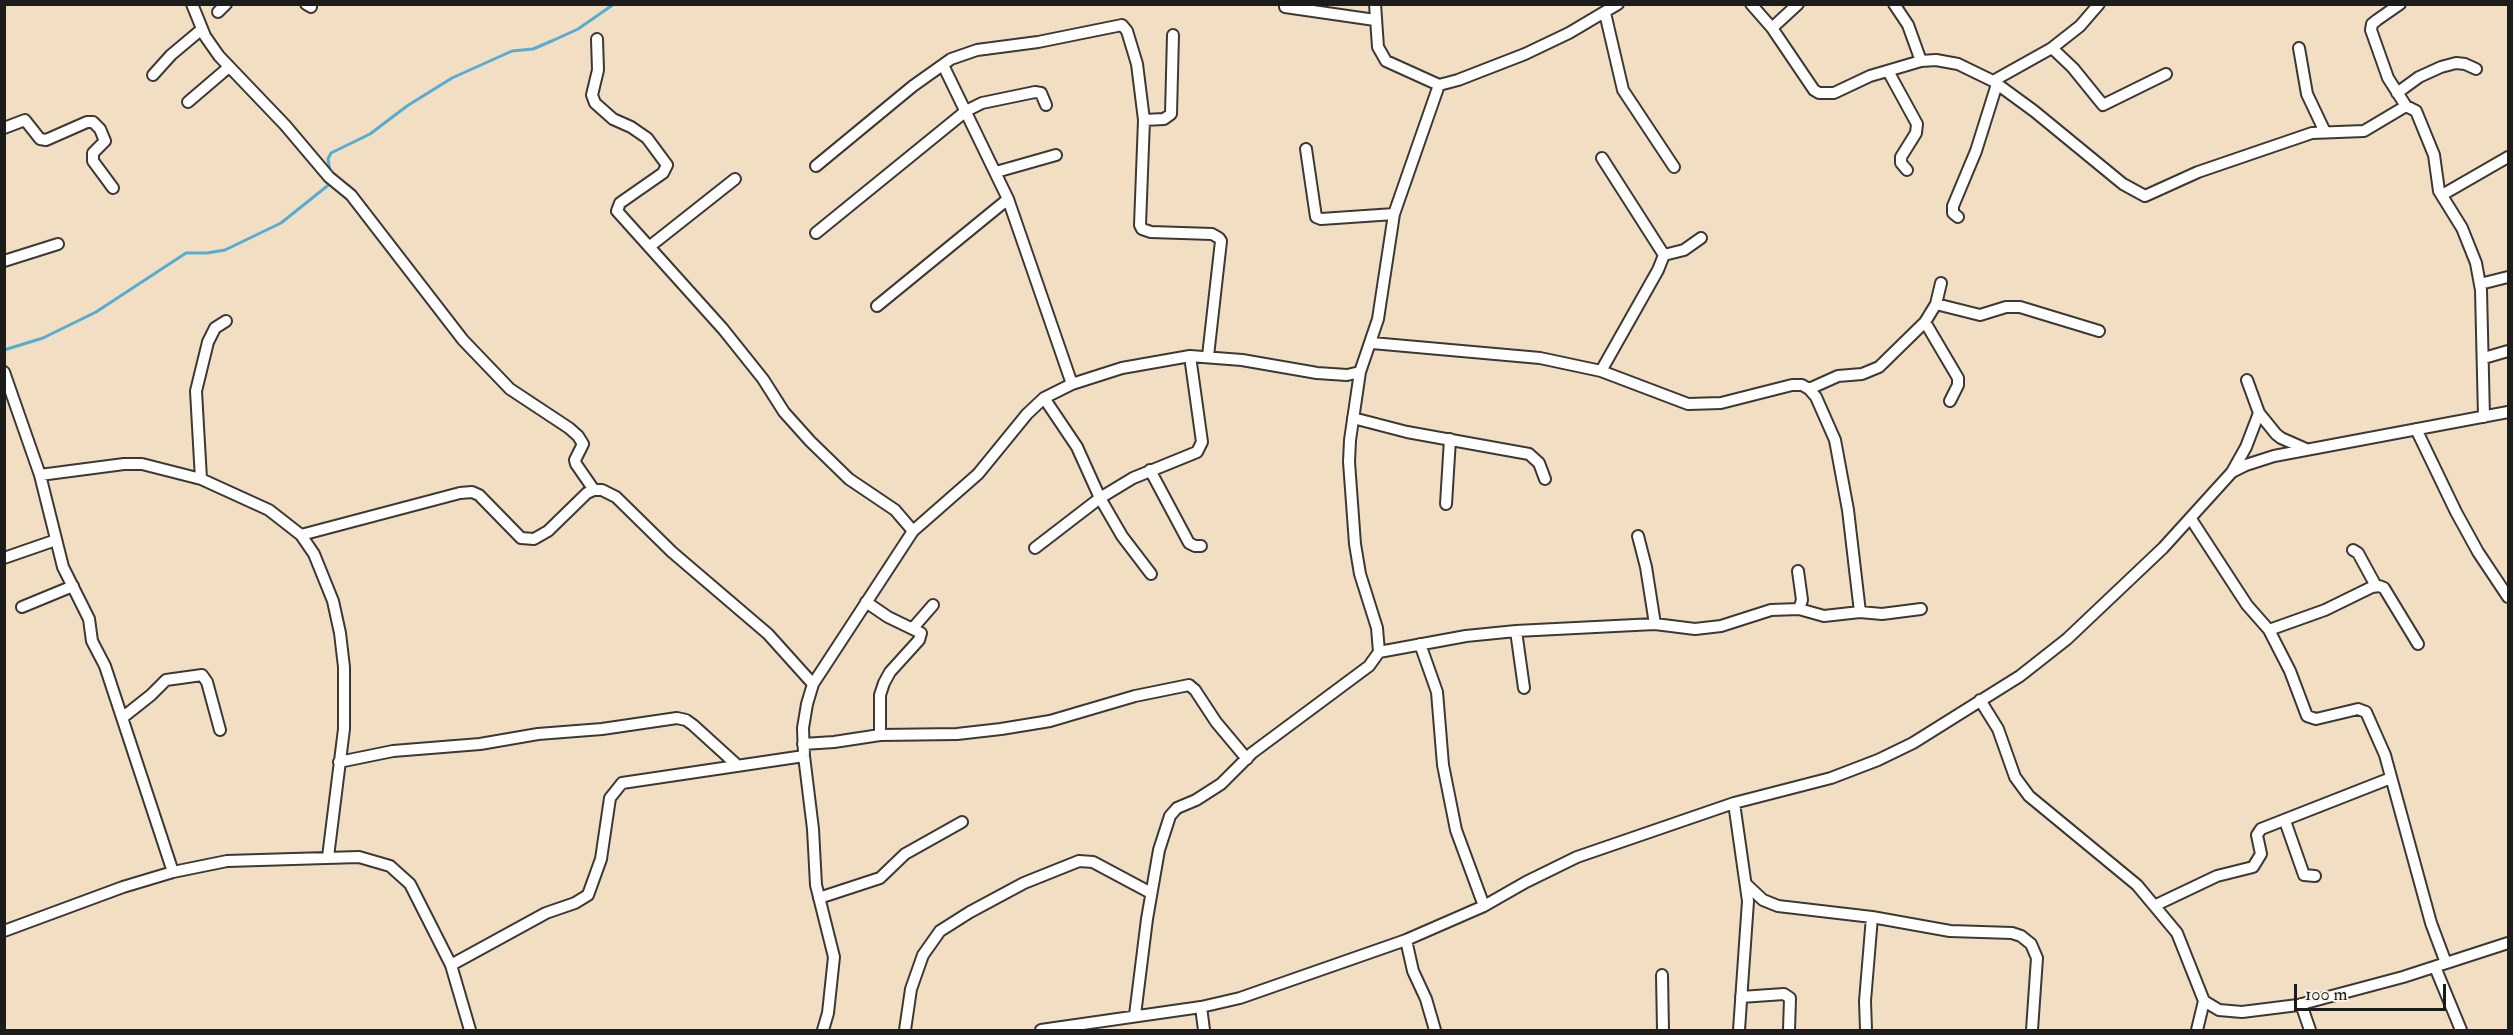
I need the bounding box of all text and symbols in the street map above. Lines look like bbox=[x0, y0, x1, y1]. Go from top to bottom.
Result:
scale bar bbox=[2297, 972, 2448, 1010]
text: 100 m bbox=[2305, 983, 2348, 1006]

